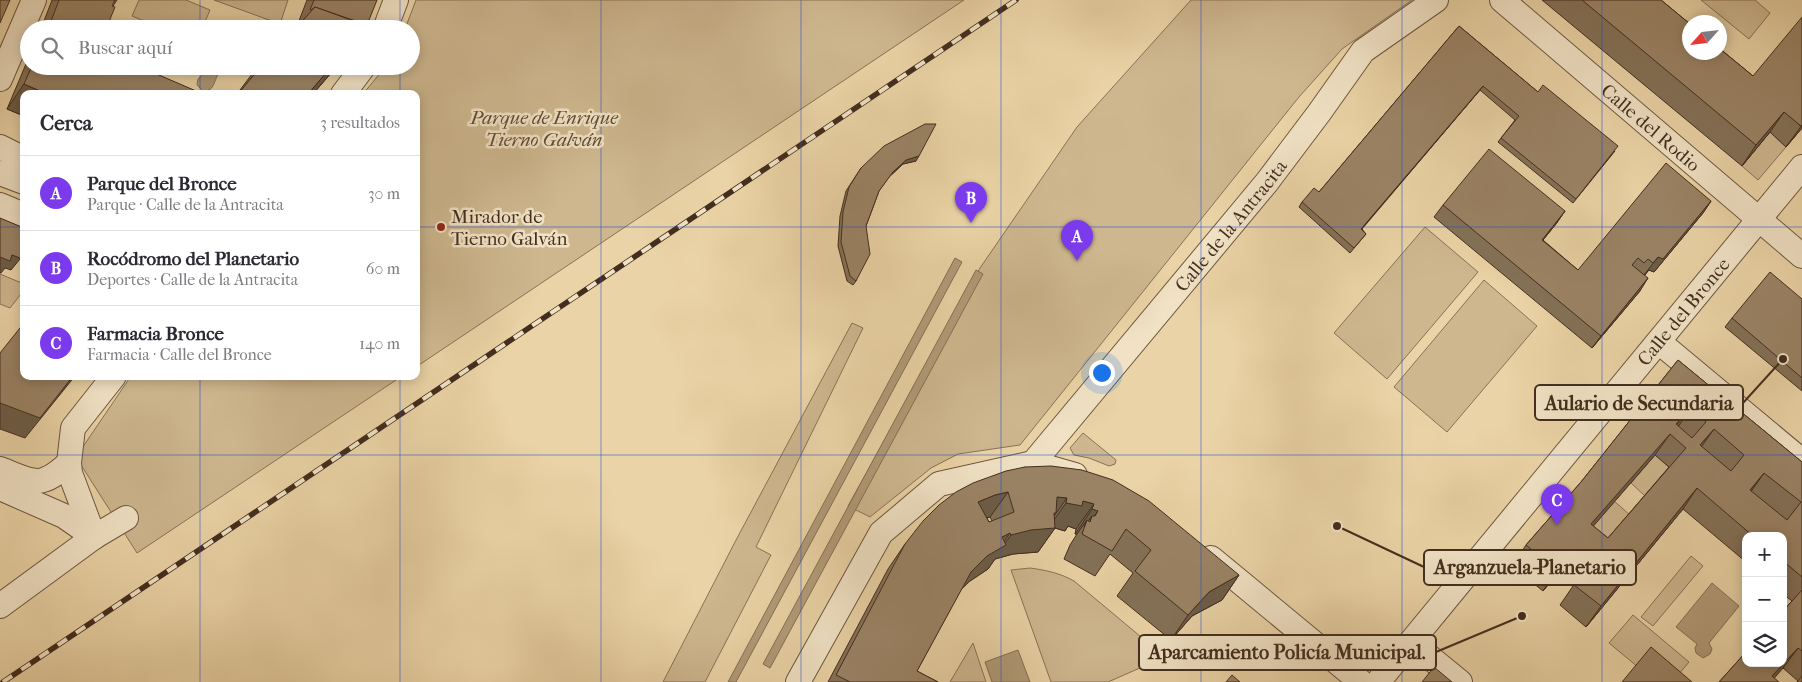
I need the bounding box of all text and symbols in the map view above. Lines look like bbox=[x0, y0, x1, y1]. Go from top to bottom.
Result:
north arrow bbox=[1682, 15, 1727, 60]
search box bbox=[20, 20, 420, 75]
icon: search bbox=[38, 34, 66, 62]
text: Buscar aquí bbox=[78, 37, 172, 59]
street label: Calle del Rodio bbox=[1596, 80, 1705, 177]
park label: Parque de Enrique Tierno Galván bbox=[469, 107, 619, 151]
text: Cerca bbox=[40, 111, 92, 135]
text: 3 resultados bbox=[320, 113, 400, 132]
street label: Calle de la Antracita bbox=[1171, 156, 1292, 296]
text: Parque del Bronce bbox=[87, 173, 237, 195]
pin: B bbox=[955, 182, 987, 223]
text: A bbox=[51, 184, 61, 203]
text: 30 m bbox=[368, 184, 400, 203]
text: Parque · Calle de la Antracita bbox=[87, 195, 284, 214]
place label: Mirador de Tierno Galván bbox=[451, 206, 567, 250]
pin: A bbox=[1061, 220, 1093, 261]
marker: Mirador de Tierno Galván bbox=[435, 221, 447, 233]
text: Rocódromo del Planetario bbox=[87, 248, 299, 270]
street label: Calle del Bronce bbox=[1633, 254, 1735, 370]
text: B bbox=[51, 259, 61, 278]
text: 60 m bbox=[366, 259, 400, 278]
text: Deportes · Calle de la Antracita bbox=[87, 270, 298, 289]
text: Farmacia Bronce bbox=[87, 323, 224, 345]
text: C bbox=[51, 334, 61, 353]
text: 140 m bbox=[359, 334, 400, 353]
text: Farmacia · Calle del Bronce bbox=[87, 345, 272, 364]
your location bbox=[1089, 360, 1115, 386]
callout: Aulario de Secundaria bbox=[1535, 385, 1743, 420]
text: Aulario de Secundaria bbox=[1543, 392, 1734, 415]
pin: C bbox=[1541, 484, 1573, 525]
map controls bbox=[1742, 532, 1787, 667]
button: + bbox=[1742, 532, 1787, 577]
callout: Arganzuela-Planetario bbox=[1424, 550, 1636, 585]
text: Arganzuela-Planetario bbox=[1432, 556, 1626, 579]
button: − bbox=[1742, 577, 1787, 622]
button: layers bbox=[1742, 622, 1787, 667]
callout: Aparcamiento Policía Municipal. bbox=[1139, 635, 1436, 670]
text: Aparcamiento Policía Municipal. bbox=[1146, 641, 1426, 664]

